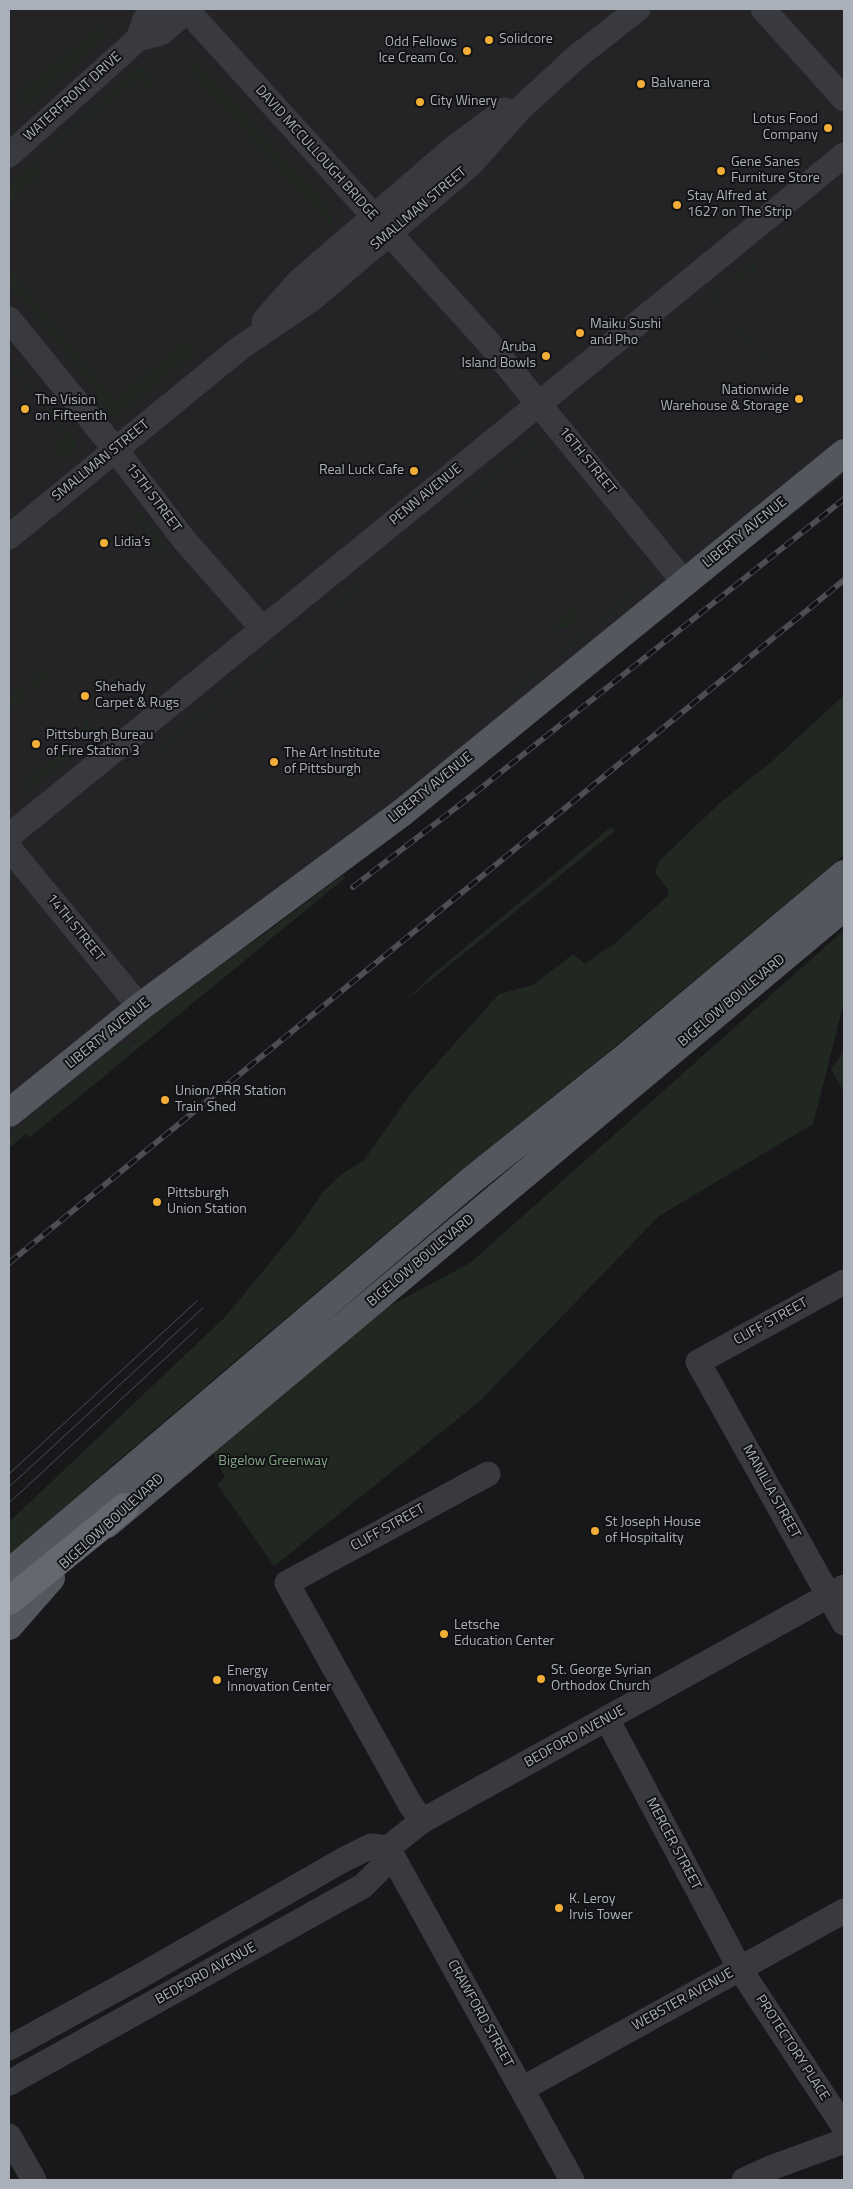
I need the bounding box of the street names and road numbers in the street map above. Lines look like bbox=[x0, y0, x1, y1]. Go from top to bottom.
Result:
street label: WATERFRONT DRIVE bbox=[21, 49, 125, 145]
street label: DAVID MCCULLOUGH BRIDGE bbox=[251, 82, 381, 224]
street label: SMALLMAN STREET bbox=[368, 164, 470, 254]
street label: SMALLMAN STREET bbox=[49, 417, 153, 505]
street label: 16TH STREET bbox=[555, 424, 619, 498]
street label: 15TH STREET bbox=[122, 460, 184, 536]
street label: PENN AVENUE bbox=[386, 461, 466, 529]
street label: LIBERTY AVENUE bbox=[700, 494, 790, 572]
street label: LIBERTY AVENUE bbox=[386, 749, 476, 827]
street label: 14TH STREET bbox=[43, 891, 107, 965]
street label: BIGELOW BOULEVARD bbox=[675, 951, 789, 1051]
street label: LIBERTY AVENUE bbox=[63, 995, 153, 1073]
street label: BIGELOW BOULEVARD bbox=[364, 1211, 478, 1311]
street label: CLIFF STREET bbox=[731, 1295, 811, 1349]
street label: MANILLA STREET bbox=[738, 1442, 804, 1542]
street label: BIGELOW BOULEVARD bbox=[56, 1471, 168, 1573]
street label: CLIFF STREET bbox=[348, 1501, 428, 1555]
street label: BEDFORD AVENUE bbox=[522, 1702, 628, 1772]
street label: MERCER STREET bbox=[642, 1795, 704, 1893]
street label: BEDFORD AVENUE bbox=[153, 1939, 259, 2009]
street label: CRAWFORD STREET bbox=[444, 1957, 516, 2071]
street label: WEBSTER AVENUE bbox=[629, 1965, 737, 2035]
street label: PROTECTORY PLACE bbox=[752, 1992, 832, 2104]

